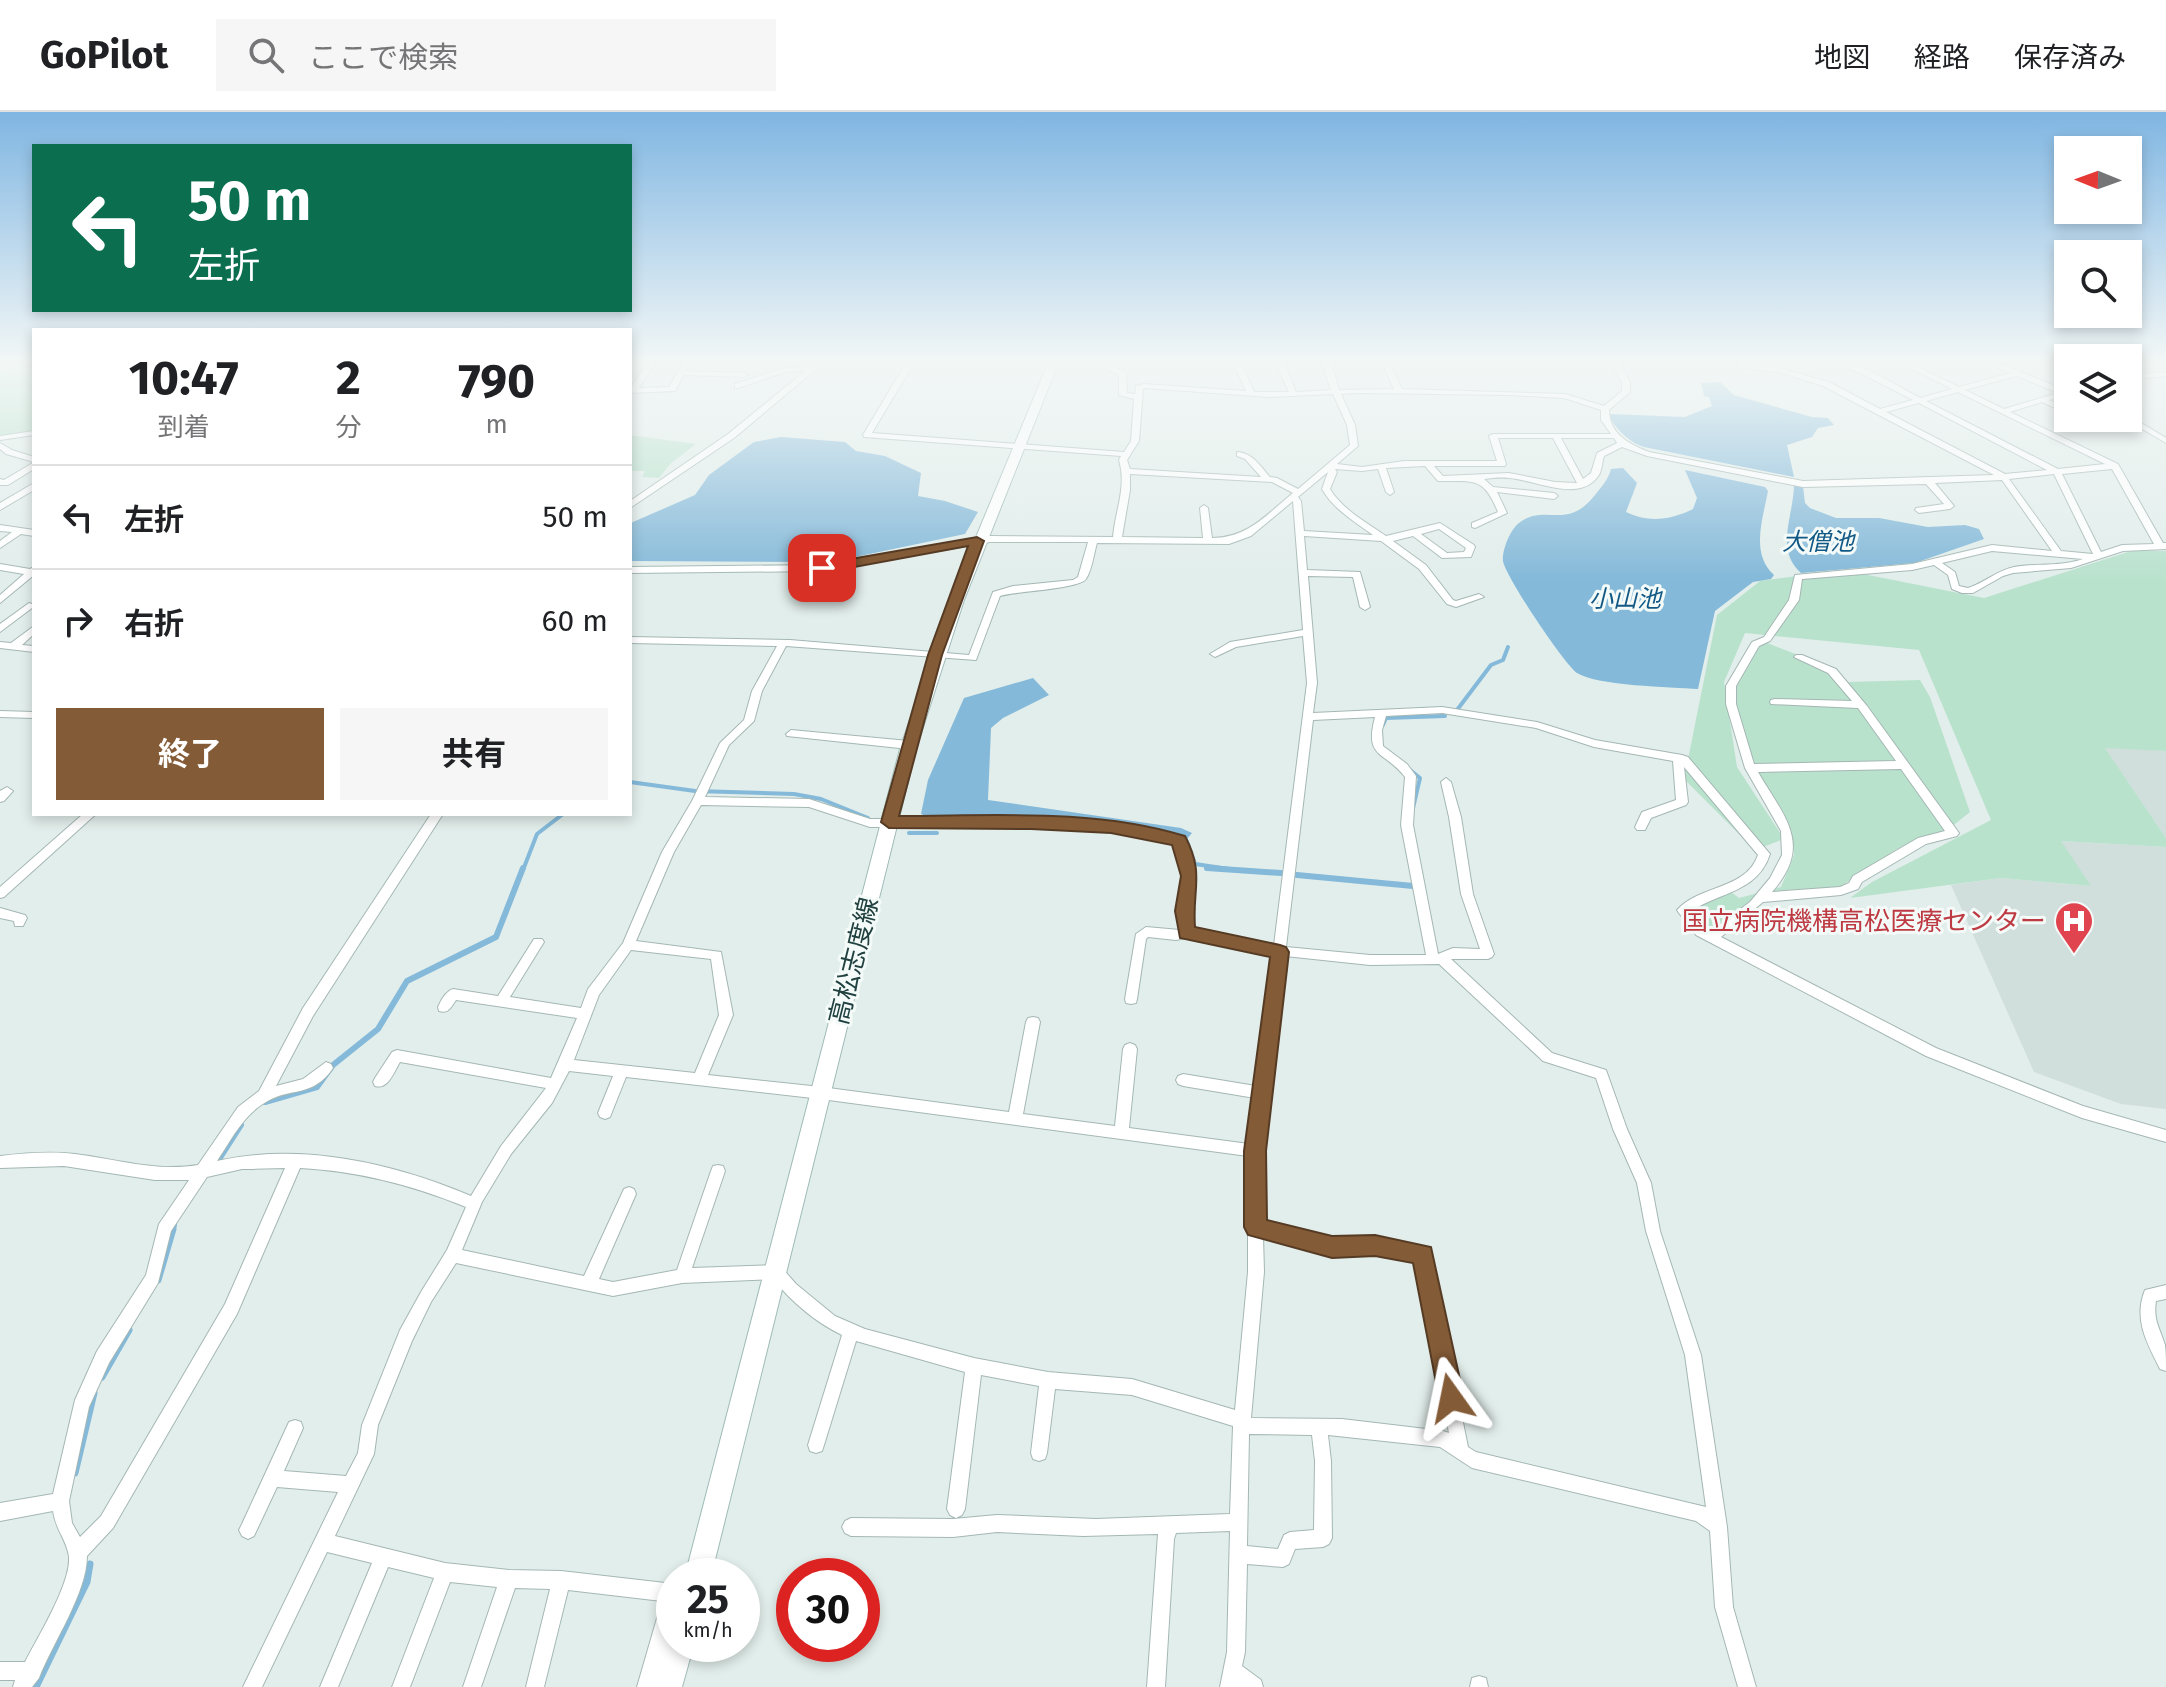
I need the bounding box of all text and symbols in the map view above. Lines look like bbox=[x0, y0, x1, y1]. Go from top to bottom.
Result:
search box bbox=[216, 19, 776, 91]
text: GoPilot bbox=[40, 32, 168, 78]
icon: search bbox=[244, 33, 288, 77]
text: ここで検索 bbox=[308, 40, 458, 76]
text: 地図 bbox=[1814, 41, 1870, 74]
text: 経路 bbox=[1914, 41, 1970, 74]
text: 保存済み bbox=[2014, 41, 2126, 74]
north arrow bbox=[2054, 136, 2142, 224]
map controls bbox=[2054, 136, 2142, 432]
text: 50 m bbox=[188, 168, 311, 235]
icon: left bbox=[56, 176, 160, 280]
button: search bbox=[2054, 240, 2142, 328]
text: 左折 bbox=[188, 244, 260, 288]
button: layers bbox=[2054, 344, 2142, 432]
text: 10:47 bbox=[129, 349, 239, 407]
text: 2 bbox=[336, 349, 361, 407]
text: 790 bbox=[458, 352, 535, 410]
text: m bbox=[486, 409, 508, 440]
text: 到着 bbox=[158, 412, 210, 443]
text: 分 bbox=[336, 412, 362, 443]
icon: left bbox=[56, 495, 100, 539]
text: 50 m bbox=[543, 499, 608, 535]
text: 左折 bbox=[124, 502, 184, 538]
water label: 大僧池 bbox=[1782, 528, 1856, 556]
pin bbox=[788, 534, 856, 602]
icon: arrive bbox=[800, 546, 844, 590]
water label: 小山池 bbox=[1589, 585, 1663, 613]
icon: right bbox=[56, 599, 100, 643]
text: 60 m bbox=[542, 603, 608, 639]
text: 右折 bbox=[124, 606, 184, 642]
button: 終了 bbox=[56, 708, 324, 800]
button: 共有 bbox=[340, 708, 608, 800]
street label: 高松志度線 bbox=[823, 894, 885, 1028]
hospital icon: 国立病院機構高松医療センター bbox=[2053, 900, 2095, 955]
place label: 国立病院機構高松医療センター bbox=[1682, 906, 2046, 937]
position arrow bbox=[1409, 1356, 1493, 1440]
speed limit sign: 30 bbox=[776, 1558, 880, 1662]
text: 25 bbox=[687, 1576, 729, 1624]
text: km/h bbox=[683, 1618, 733, 1642]

